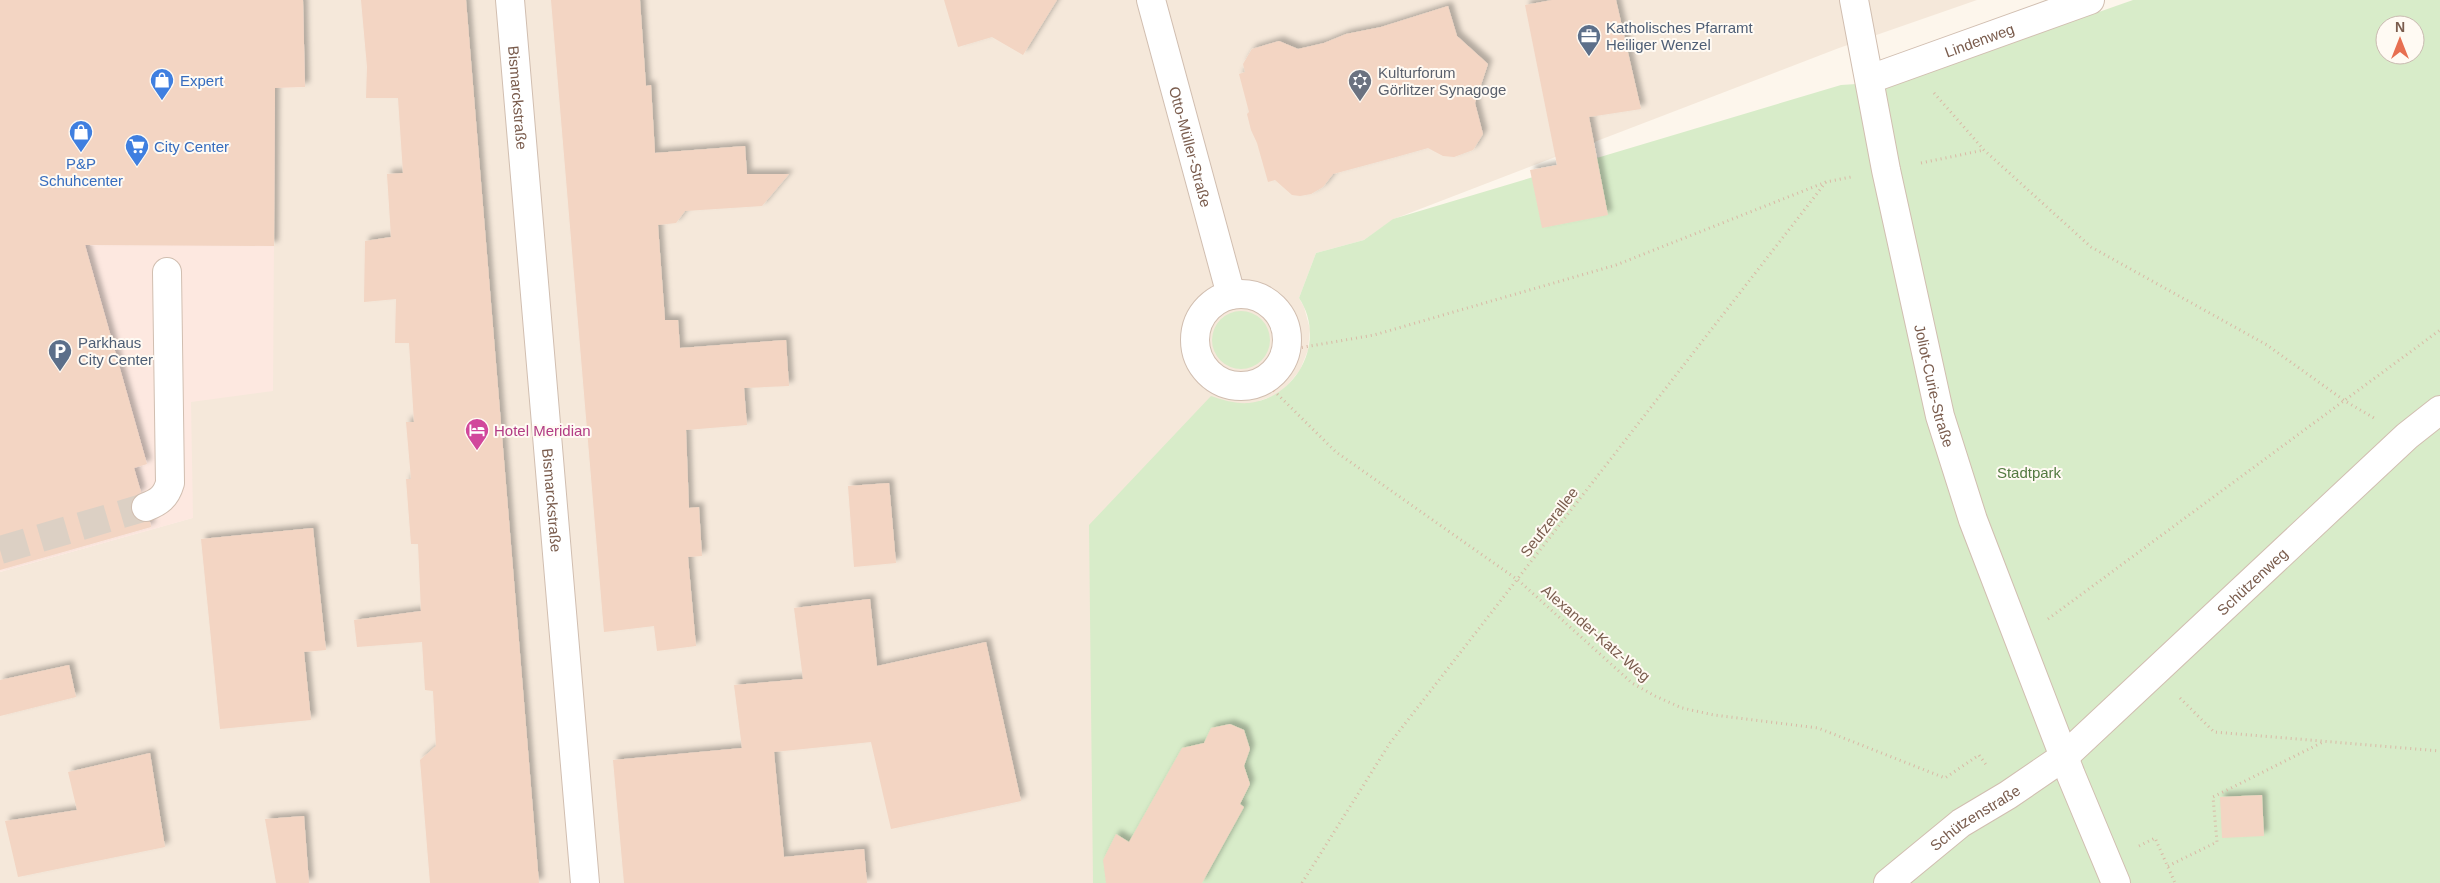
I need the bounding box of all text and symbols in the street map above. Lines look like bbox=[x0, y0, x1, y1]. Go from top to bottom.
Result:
north arrow bbox=[2375, 15, 2425, 65]
place label: Katholisches Pfarramt Heiliger Wenzel bbox=[1606, 19, 1754, 53]
text: N bbox=[2395, 19, 2405, 35]
street label: Lindenweg bbox=[1942, 20, 2016, 60]
office icon: Katholisches Pfarramt Heiliger Wenzel bbox=[1576, 23, 1602, 57]
street label: Bismarckstraße bbox=[505, 45, 531, 150]
place label: Kulturforum Görlitzer Synagoge bbox=[1378, 64, 1506, 98]
shop icon: Expert bbox=[149, 67, 175, 101]
synagogue icon: Kulturforum Görlitzer Synagoge bbox=[1347, 68, 1373, 102]
place label: Expert bbox=[180, 72, 224, 89]
street label: Otto-Müller-Straße bbox=[1166, 85, 1215, 209]
shop icon: P&P Schuhcenter bbox=[68, 119, 94, 153]
supermarket icon: City Center bbox=[124, 133, 150, 167]
place label: City Center bbox=[154, 138, 229, 155]
place label: P&P Schuhcenter bbox=[39, 155, 123, 189]
street label: Joliot-Curie-Straße bbox=[1912, 323, 1958, 449]
place label: Parkhaus City Center bbox=[78, 334, 153, 368]
parking icon: Parkhaus City Center bbox=[47, 338, 73, 372]
hotel icon: Hotel Meridian bbox=[464, 417, 490, 451]
place label: Hotel Meridian bbox=[494, 422, 591, 439]
street label: Bismarckstraße bbox=[540, 448, 565, 553]
park label: Stadtpark bbox=[1997, 464, 2062, 481]
street label: Seufzerallee bbox=[1517, 484, 1581, 560]
street label: Schützenweg bbox=[2213, 544, 2290, 618]
street label: Alexander-Katz-Weg bbox=[1538, 581, 1654, 685]
street label: Schützenstraße bbox=[1926, 781, 2023, 854]

